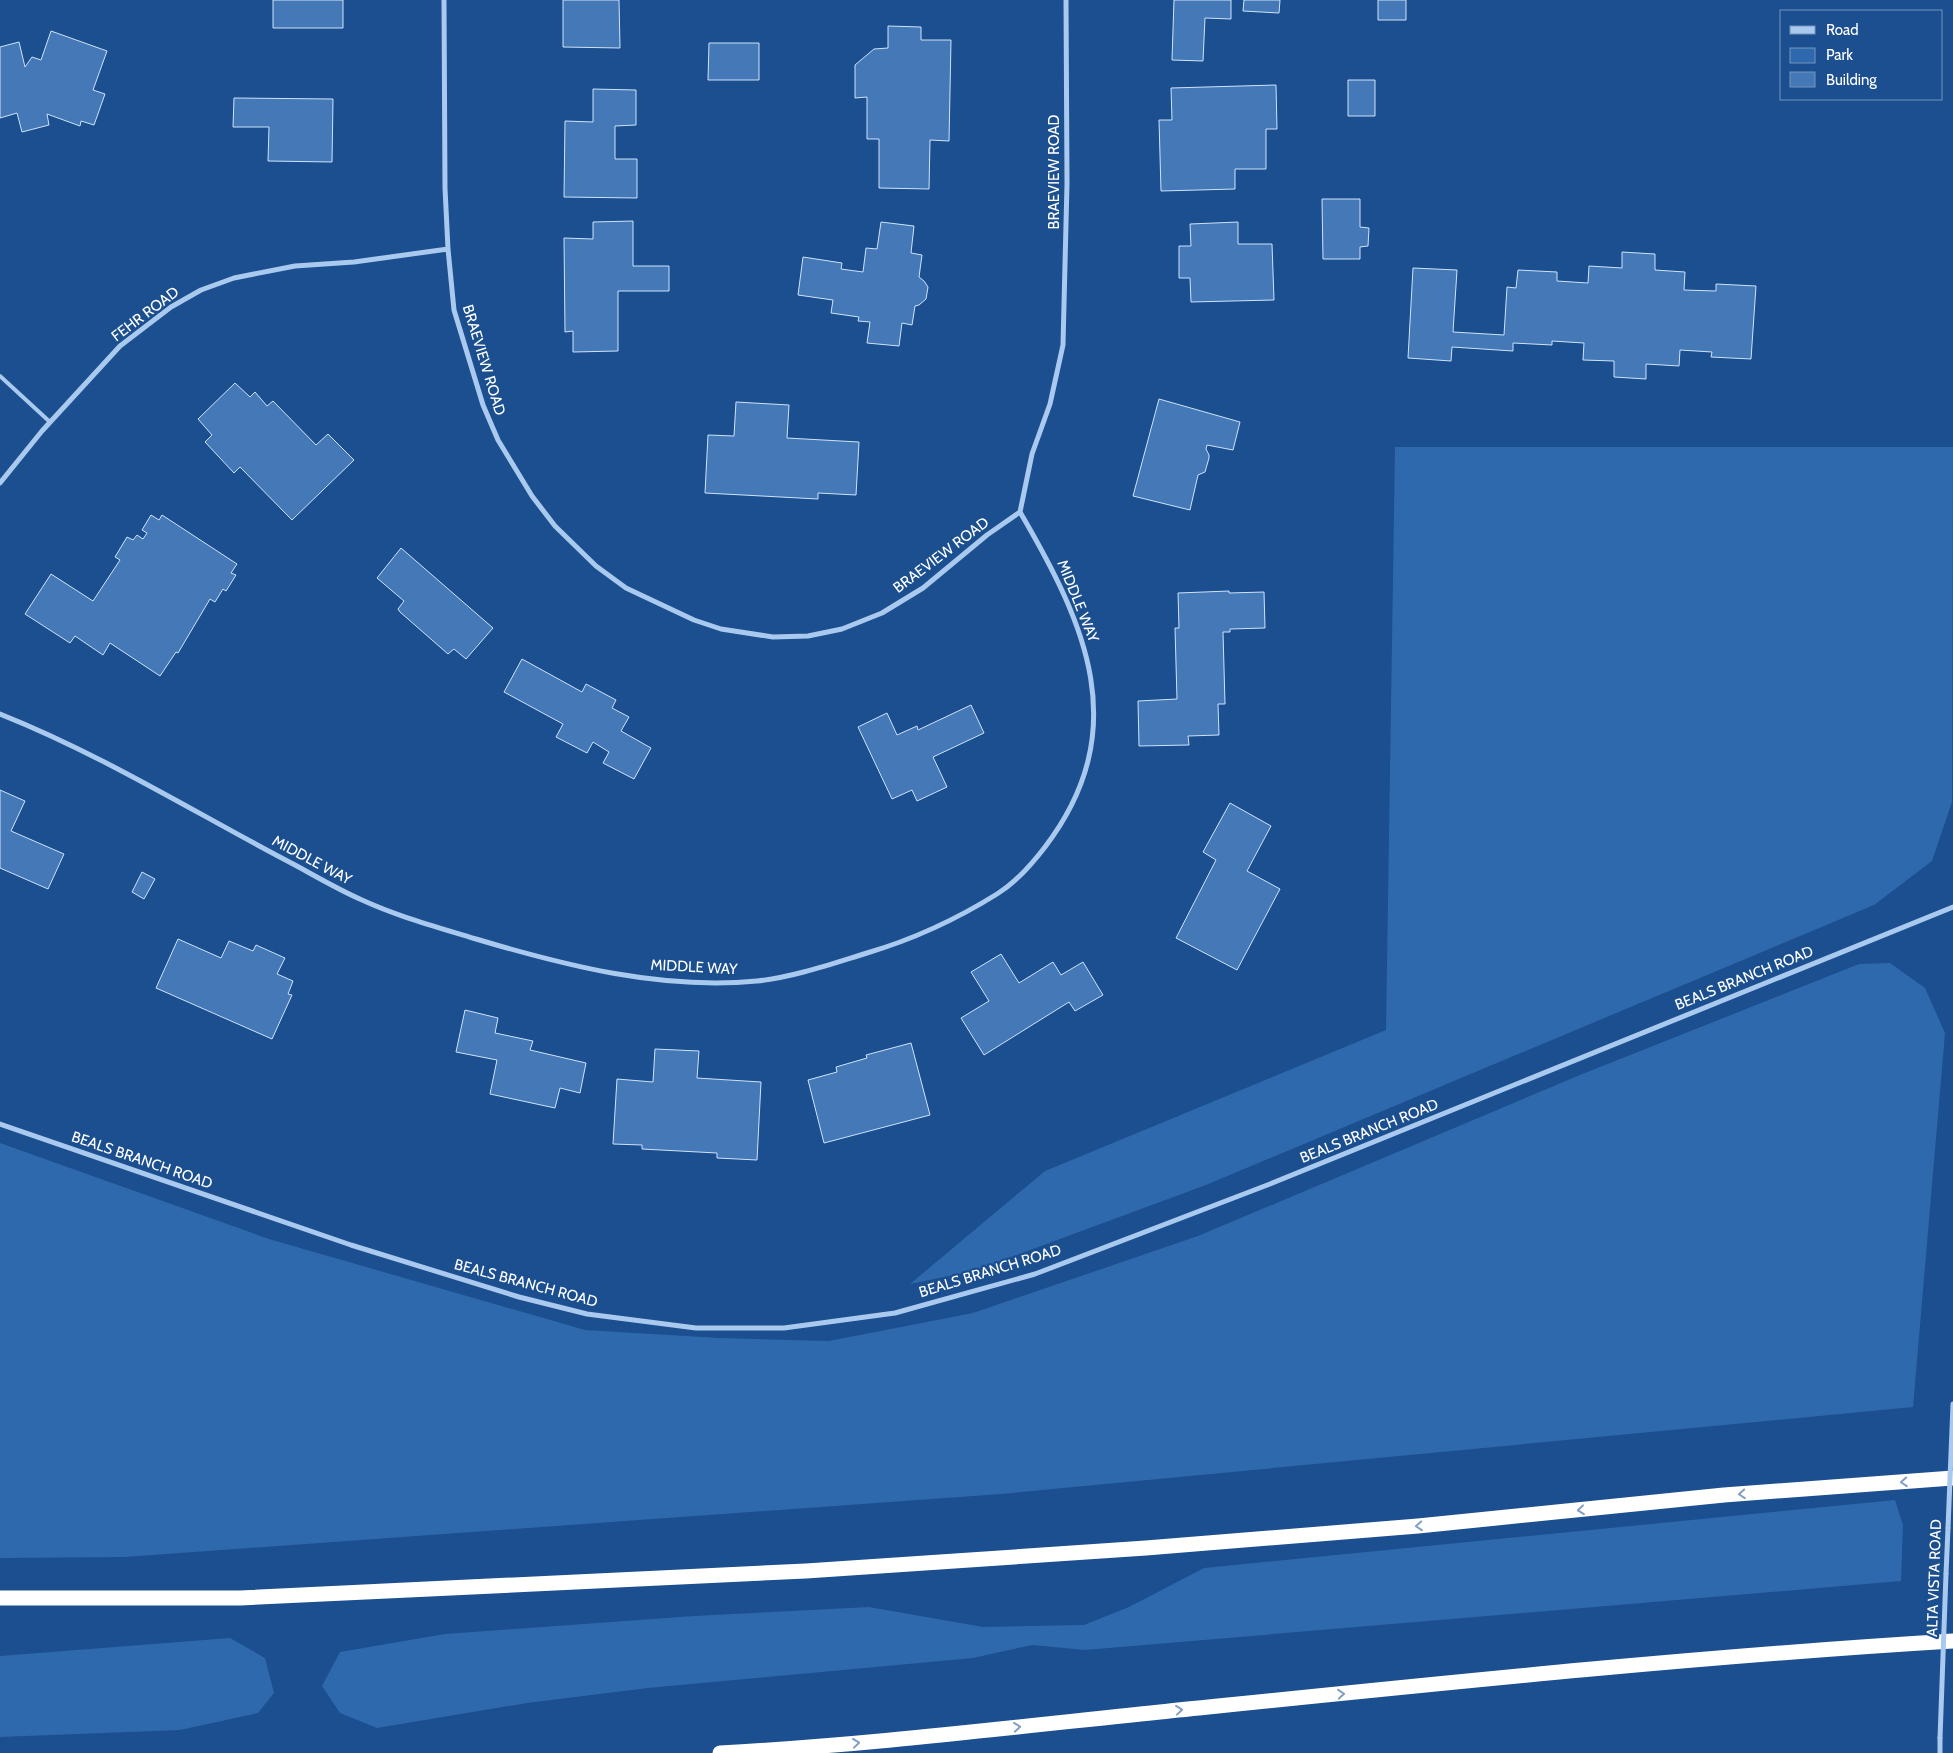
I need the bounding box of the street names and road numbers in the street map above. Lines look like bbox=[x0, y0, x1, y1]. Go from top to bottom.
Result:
street label: BRAEVIEW ROAD bbox=[1045, 114, 1063, 229]
street label: FEHR ROAD bbox=[108, 283, 182, 345]
street label: BRAEVIEW ROAD bbox=[459, 302, 509, 418]
street label: BRAEVIEW ROAD bbox=[890, 513, 992, 597]
street label: MIDDLE WAY bbox=[1053, 557, 1103, 645]
street label: MIDDLE WAY bbox=[269, 832, 355, 889]
street label: BEALS BRANCH ROAD bbox=[1672, 942, 1816, 1014]
street label: MIDDLE WAY bbox=[650, 956, 739, 978]
street label: BEALS BRANCH ROAD bbox=[1297, 1095, 1441, 1167]
street label: BEALS BRANCH ROAD bbox=[69, 1127, 215, 1193]
street label: BEALS BRANCH ROAD bbox=[917, 1241, 1063, 1301]
street label: BEALS BRANCH ROAD bbox=[452, 1255, 600, 1311]
street label: ALTA VISTA ROAD bbox=[1923, 1519, 1945, 1637]

